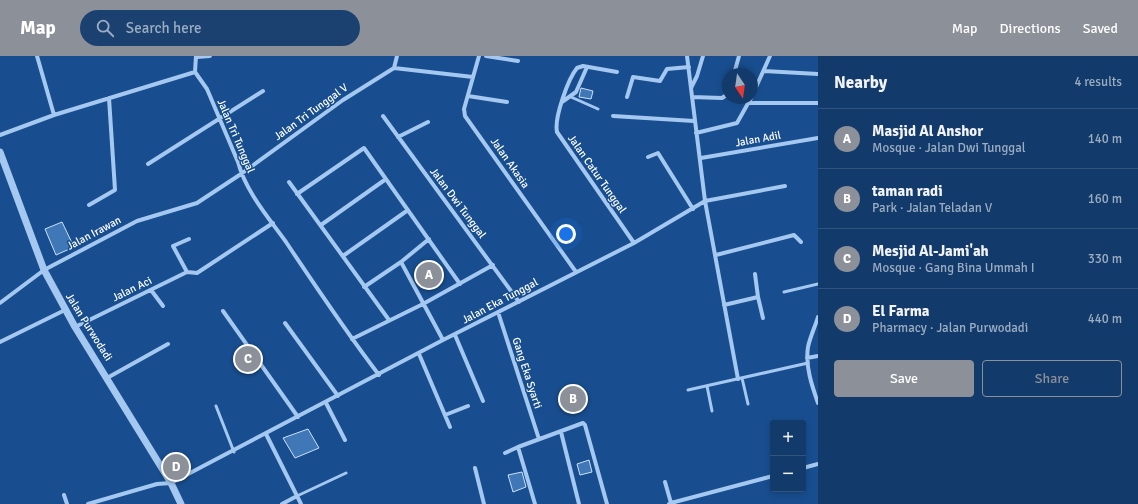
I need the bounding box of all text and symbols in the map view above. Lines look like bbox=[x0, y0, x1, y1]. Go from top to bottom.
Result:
search box bbox=[80, 10, 360, 46]
text: Map bbox=[20, 16, 56, 40]
icon: search bbox=[94, 17, 116, 39]
text: Search here bbox=[126, 19, 201, 37]
text: Map bbox=[952, 20, 978, 37]
text: Directions bbox=[1000, 20, 1061, 37]
text: Saved bbox=[1083, 20, 1118, 37]
north arrow bbox=[722, 68, 758, 104]
text: Nearby bbox=[834, 72, 887, 93]
text: 4 results bbox=[1074, 74, 1122, 90]
street label: Jalan Tri Tunggal V bbox=[272, 81, 351, 143]
street label: Jalan Tri Tunggal bbox=[215, 97, 257, 175]
text: Masjid Al Anshor bbox=[872, 122, 983, 140]
street label: Jalan Adil bbox=[734, 129, 782, 149]
text: A bbox=[843, 131, 851, 147]
text: 140 m bbox=[1088, 131, 1122, 147]
street label: Jalan Catur Tunggal bbox=[565, 132, 629, 216]
street label: Jalan Akasia bbox=[488, 135, 532, 191]
text: Mosque · Jalan Dwi Tunggal bbox=[872, 140, 1026, 156]
street label: Jalan Dwi Tunggal bbox=[427, 165, 489, 241]
text: taman radi bbox=[872, 182, 943, 200]
text: B bbox=[843, 191, 851, 207]
text: 160 m bbox=[1088, 191, 1122, 207]
text: Park · Jalan Teladan V bbox=[872, 200, 992, 216]
street label: Jalan Irawan bbox=[65, 213, 123, 253]
your location bbox=[556, 224, 576, 244]
text: Mesjid Al-Jami'ah bbox=[872, 242, 989, 260]
text: C bbox=[843, 251, 851, 267]
text: 330 m bbox=[1088, 251, 1122, 267]
pin: A bbox=[416, 260, 442, 290]
text: Mosque · Gang Bina Ummah I bbox=[872, 260, 1035, 276]
street label: Jalan Aci bbox=[110, 274, 154, 304]
street label: Jalan Eka Tunggal bbox=[460, 276, 540, 326]
street label: Jalan Purwodadi bbox=[63, 291, 115, 363]
text: El Farma bbox=[872, 302, 930, 320]
text: D bbox=[843, 311, 851, 327]
text: 440 m bbox=[1088, 311, 1122, 327]
text: Pharmacy · Jalan Purwodadi bbox=[872, 320, 1028, 336]
street label: Gang Eka Syarti bbox=[509, 336, 545, 410]
pin: C bbox=[235, 344, 261, 374]
button: Save bbox=[834, 360, 974, 397]
button: Share bbox=[982, 360, 1122, 397]
pin: B bbox=[560, 384, 586, 414]
map controls bbox=[770, 420, 806, 492]
button: + bbox=[770, 420, 806, 456]
pin: D bbox=[163, 452, 189, 482]
button: − bbox=[770, 456, 806, 492]

